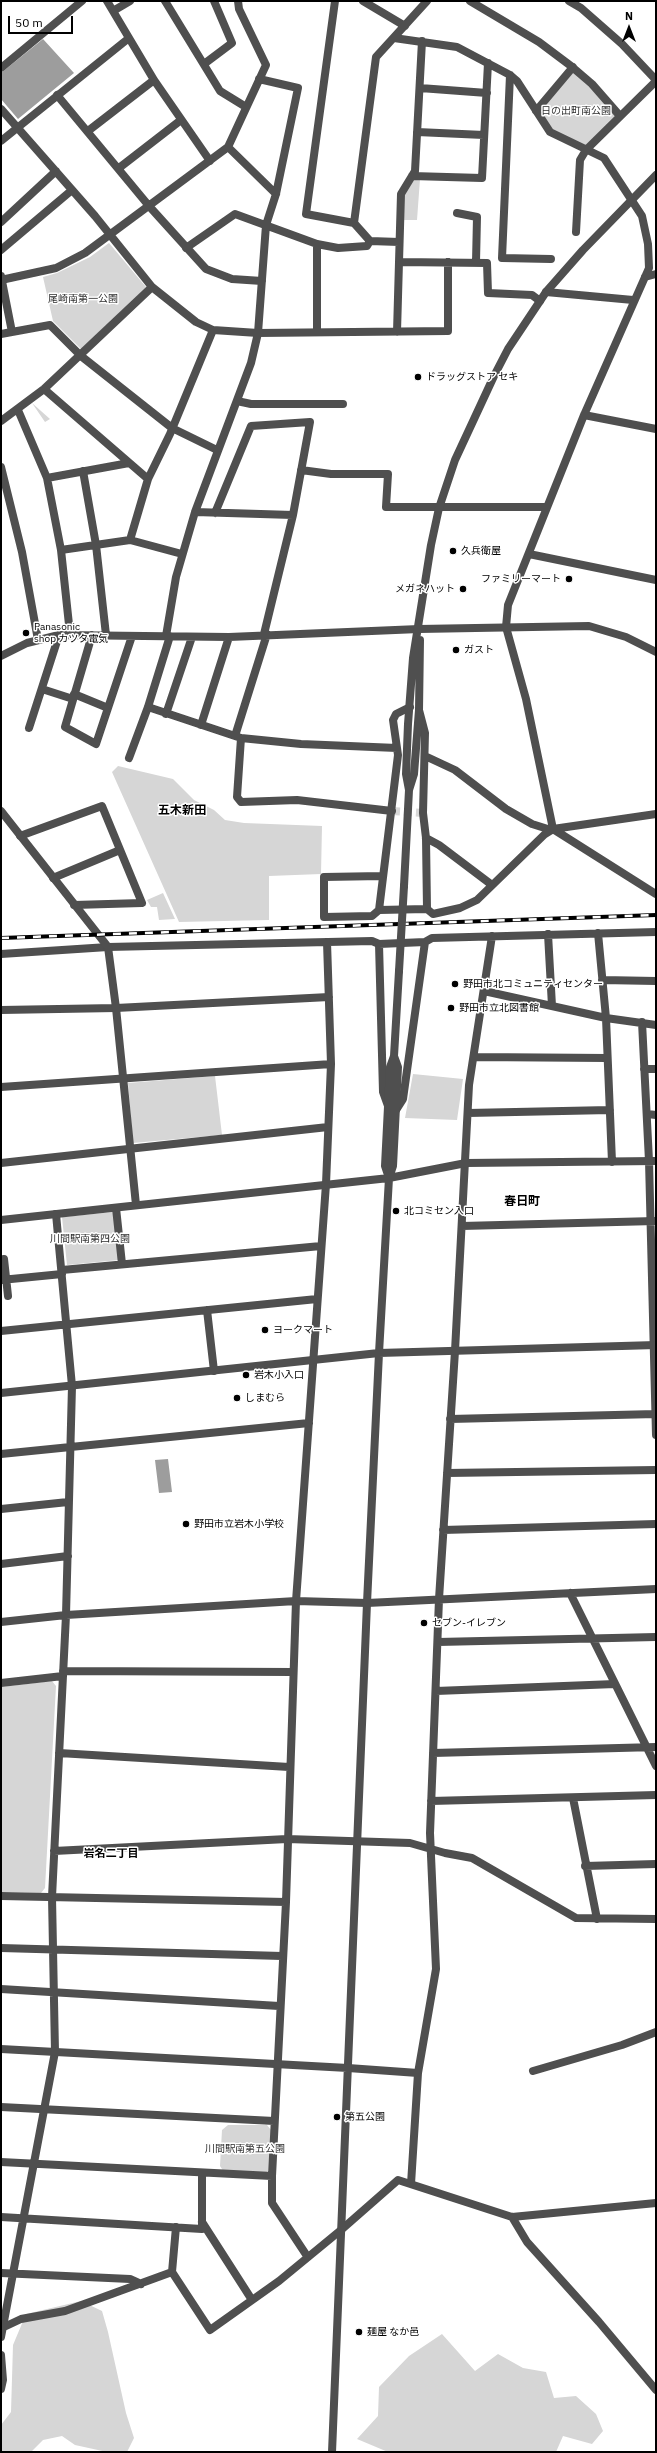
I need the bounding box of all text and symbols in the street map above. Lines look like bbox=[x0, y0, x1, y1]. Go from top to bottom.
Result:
scale bar bbox=[10, 8, 75, 34]
north arrow bbox=[609, 8, 649, 48]
text: N bbox=[625, 9, 633, 23]
text: 50 m bbox=[15, 15, 43, 30]
park label: 日の出町南公園 bbox=[541, 105, 611, 117]
park label: 尾崎南第一公園 bbox=[48, 293, 118, 305]
place label: ドラッグストア セキ bbox=[426, 371, 518, 383]
marker: ドラッグストア セキ bbox=[413, 372, 423, 382]
place label: 久兵衛屋 bbox=[461, 545, 501, 557]
marker: 久兵衛屋 bbox=[448, 546, 458, 556]
place label: ファミリーマート bbox=[481, 573, 561, 585]
marker: ファミリーマート bbox=[564, 574, 574, 584]
place label: メガネハット bbox=[395, 583, 455, 595]
marker: メガネハット bbox=[458, 584, 468, 594]
place label: Panasonic shop カツタ電気 bbox=[34, 621, 108, 644]
marker: Panasonic shop カツタ電気 bbox=[21, 628, 31, 638]
place label: ガスト bbox=[464, 644, 494, 656]
marker: ガスト bbox=[451, 645, 461, 655]
district label: 五木新田 bbox=[158, 804, 206, 818]
place label: 野田市北コミュニティセンター bbox=[463, 978, 603, 990]
marker: 野田市北コミュニティセンター bbox=[450, 979, 460, 989]
place label: 野田市立北図書館 bbox=[459, 1002, 539, 1014]
marker: 野田市立北図書館 bbox=[446, 1003, 456, 1013]
district label: 春日町 bbox=[504, 1195, 540, 1209]
place label: 北コミセン入口 bbox=[404, 1205, 474, 1217]
marker: 北コミセン入口 bbox=[391, 1206, 401, 1216]
park label: 川間駅南第四公園 bbox=[50, 1233, 130, 1245]
place label: ヨークマート bbox=[273, 1324, 333, 1336]
marker: ヨークマート bbox=[260, 1325, 270, 1335]
place label: 岩木小入口 bbox=[254, 1369, 304, 1381]
marker: 岩木小入口 bbox=[241, 1370, 251, 1380]
place label: しまむら bbox=[245, 1392, 285, 1404]
marker: しまむら bbox=[232, 1393, 242, 1403]
place label: 野田市立岩木小学校 bbox=[194, 1518, 284, 1530]
marker: 野田市立岩木小学校 bbox=[181, 1519, 191, 1529]
place label: セブン-イレブン bbox=[432, 1617, 506, 1629]
marker: セブン-イレブン bbox=[419, 1618, 429, 1628]
district label: 岩名二丁目 bbox=[84, 1847, 138, 1861]
place label: 第五公園 bbox=[345, 2111, 385, 2123]
marker: 第五公園 bbox=[332, 2112, 342, 2122]
park label: 川間駅南第五公園 bbox=[205, 2143, 285, 2155]
place label: 麺屋 なか邑 bbox=[367, 2326, 419, 2338]
marker: 麺屋 なか邑 bbox=[354, 2327, 364, 2337]

